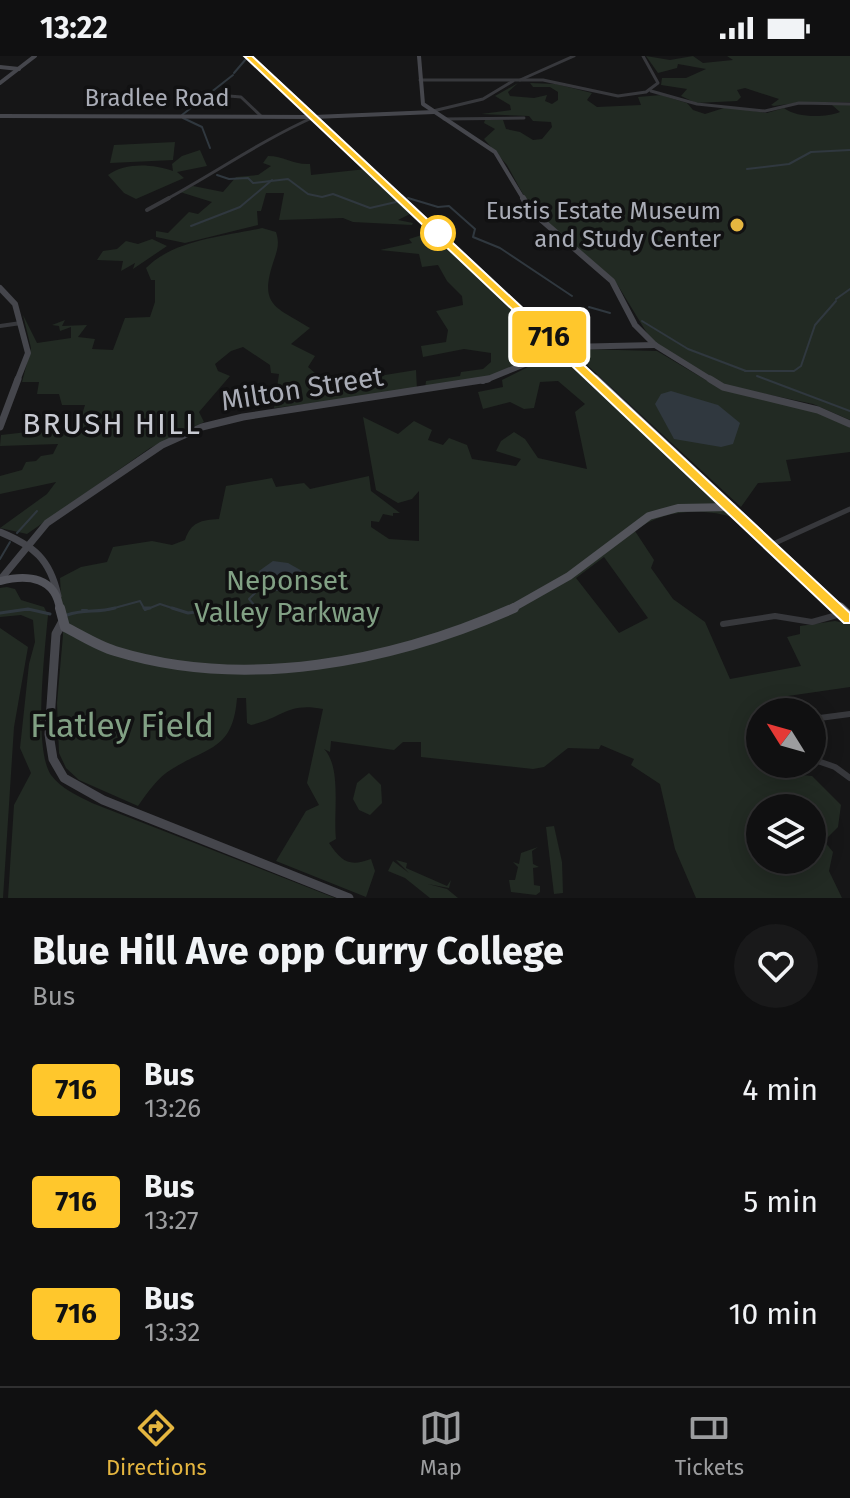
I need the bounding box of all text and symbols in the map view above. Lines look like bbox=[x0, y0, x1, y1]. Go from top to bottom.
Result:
text: 13:22 bbox=[40, 10, 108, 46]
street label: Bradlee Road bbox=[84, 84, 230, 112]
place label: Eustis Estate Museum and Study Center bbox=[486, 197, 722, 253]
unlabelled marker bbox=[421, 216, 455, 250]
marker: Eustis Estate Museum and Study Center bbox=[728, 216, 746, 234]
line badge: 716 bbox=[503, 311, 595, 363]
text: 716 bbox=[528, 320, 570, 353]
street label: Milton Street bbox=[219, 359, 386, 418]
district label: BRUSH HILL bbox=[22, 406, 202, 442]
park label: Neponset Valley Parkway bbox=[194, 564, 380, 629]
north arrow bbox=[746, 698, 826, 778]
map controls bbox=[746, 698, 826, 874]
park label: Flatley Field bbox=[30, 705, 214, 746]
button: layers bbox=[746, 794, 826, 874]
button: heart bbox=[734, 924, 818, 1008]
text: Blue Hill Ave opp Curry College bbox=[32, 928, 564, 974]
text: Bus bbox=[32, 981, 75, 1012]
text: Bus bbox=[144, 1057, 194, 1093]
text: 4 min bbox=[742, 1072, 818, 1108]
text: 716 bbox=[55, 1073, 97, 1106]
text: 13:26 bbox=[144, 1093, 201, 1124]
text: Bus bbox=[144, 1169, 194, 1205]
text: 5 min bbox=[743, 1184, 818, 1220]
text: 716 bbox=[55, 1185, 97, 1218]
text: 13:27 bbox=[144, 1205, 199, 1236]
text: Bus bbox=[144, 1281, 194, 1317]
text: 10 min bbox=[729, 1296, 818, 1332]
text: 716 bbox=[55, 1297, 97, 1330]
text: 13:32 bbox=[144, 1317, 200, 1348]
tab: Directions bbox=[106, 1406, 207, 1481]
tab: Map bbox=[419, 1406, 463, 1481]
tab: Tickets bbox=[675, 1406, 744, 1481]

